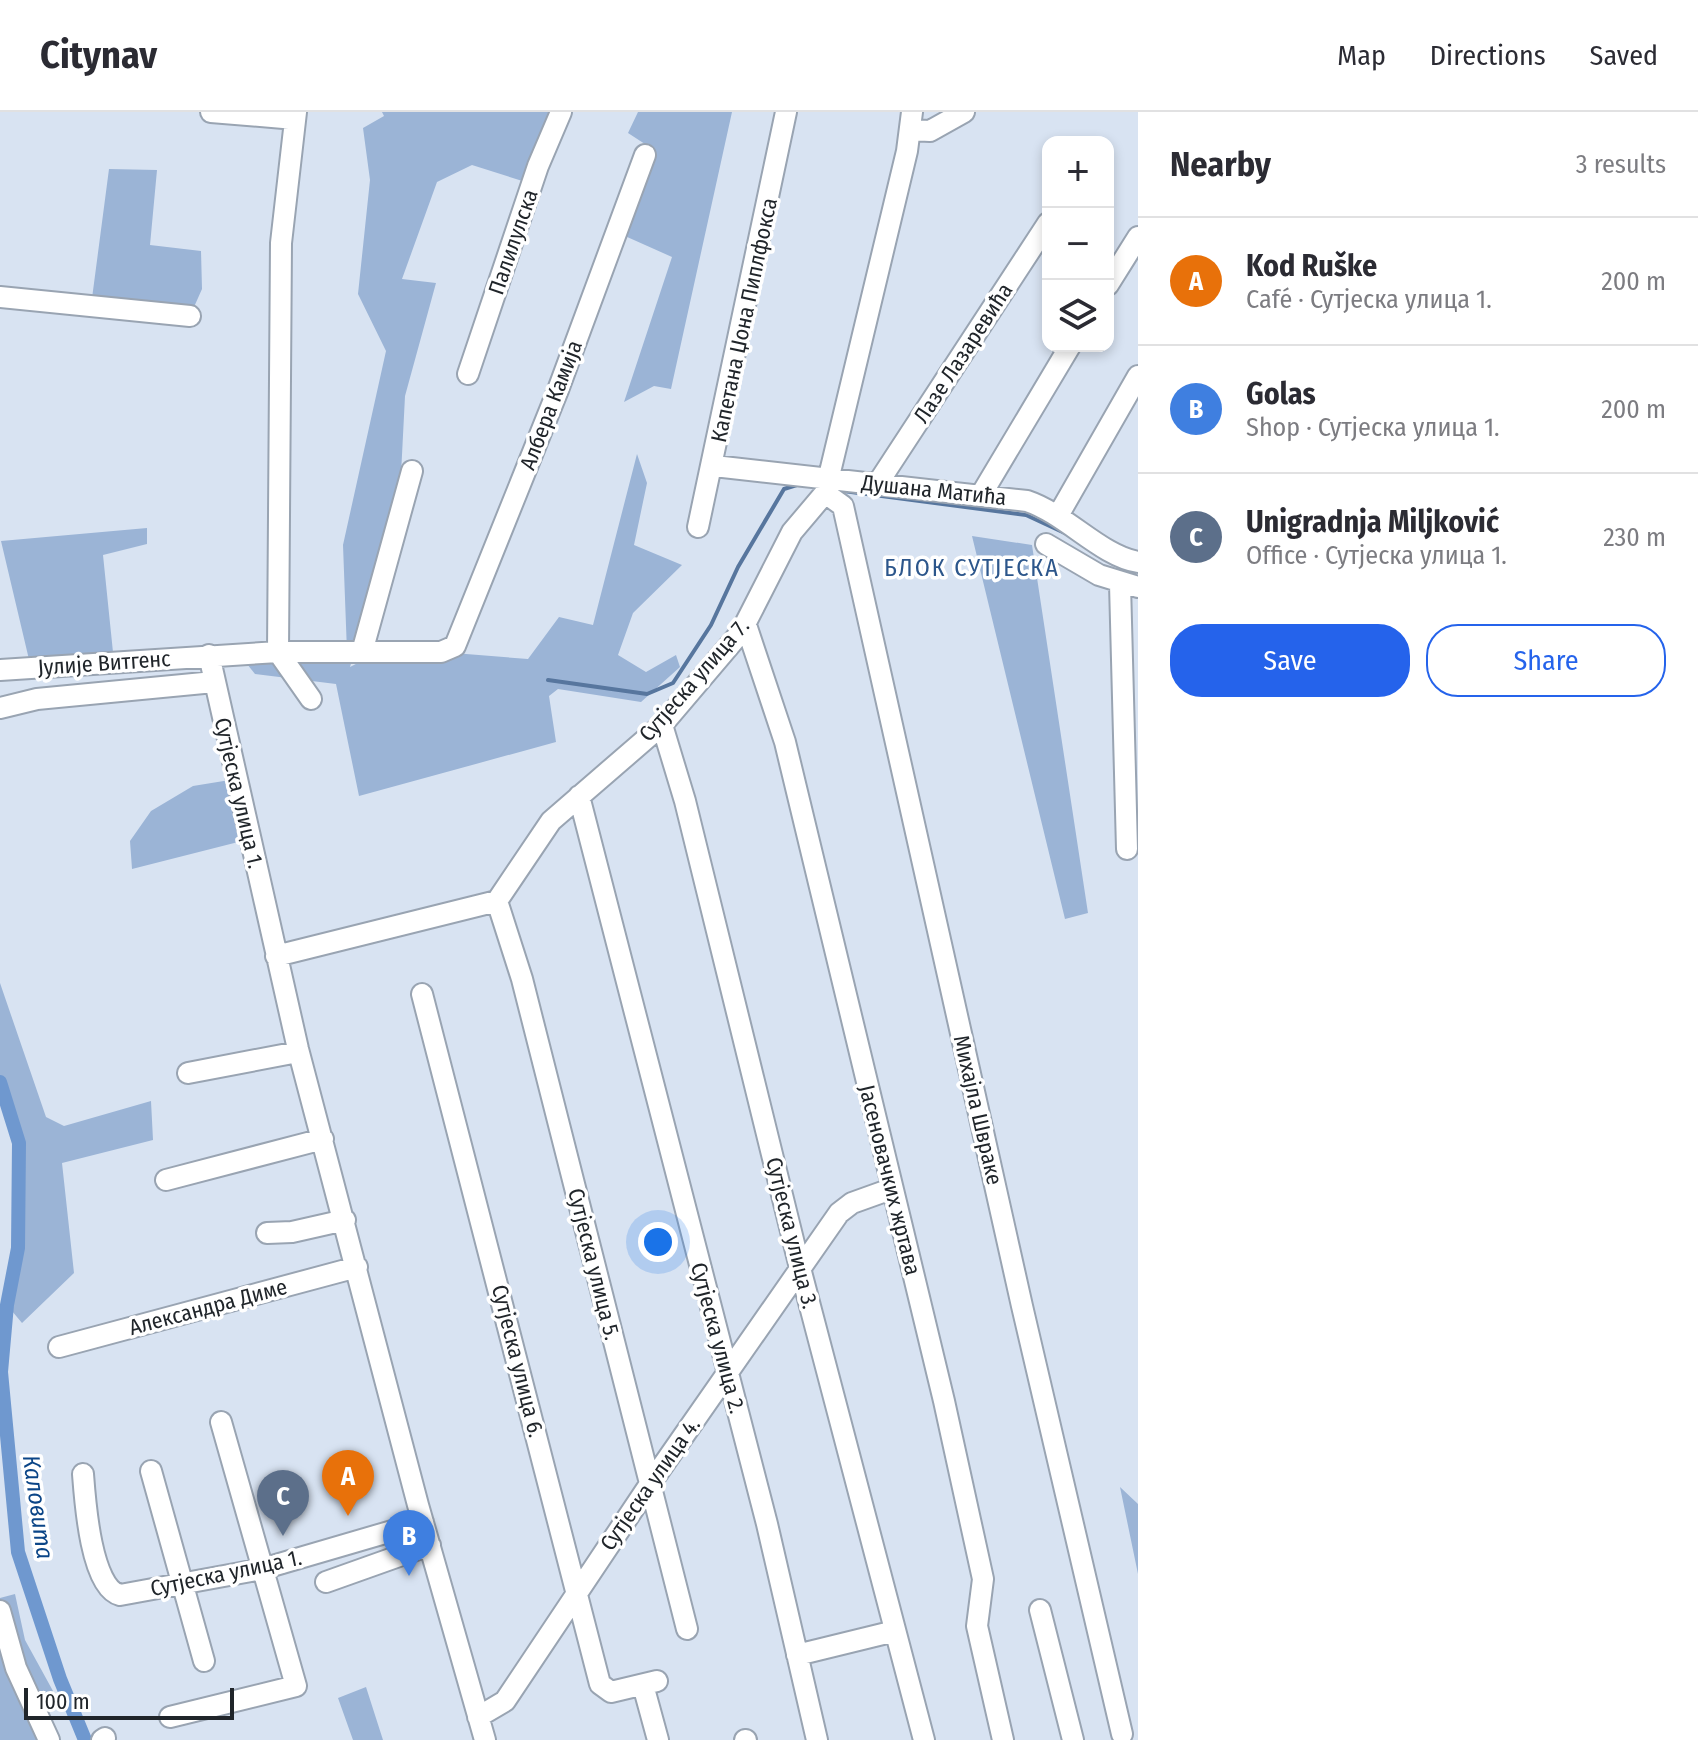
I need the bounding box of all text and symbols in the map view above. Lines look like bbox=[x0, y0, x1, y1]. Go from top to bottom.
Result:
text: Citynav bbox=[40, 32, 157, 78]
text: Map bbox=[1337, 39, 1386, 72]
text: Directions bbox=[1430, 39, 1546, 72]
text: Saved bbox=[1590, 39, 1658, 72]
map controls bbox=[1042, 136, 1114, 352]
button: + bbox=[1042, 136, 1114, 208]
text: Nearby bbox=[1170, 144, 1271, 185]
text: 3 results bbox=[1576, 149, 1666, 180]
street label: Палилулска bbox=[482, 186, 544, 298]
street label: Капетана Џона Пиплфокса bbox=[705, 195, 783, 445]
button: − bbox=[1042, 208, 1114, 280]
text: Kod Ruške bbox=[1246, 248, 1377, 284]
text: A bbox=[1189, 266, 1203, 297]
text: 200 m bbox=[1601, 266, 1666, 297]
street label: Лазе Лазаревића bbox=[908, 278, 1018, 428]
button: layers bbox=[1042, 280, 1114, 352]
text: Café · Сутјеска улица 1. bbox=[1246, 284, 1492, 315]
street label: Албера Камија bbox=[514, 336, 588, 474]
text: Golas bbox=[1246, 376, 1316, 412]
text: B bbox=[1189, 394, 1203, 425]
text: 200 m bbox=[1601, 394, 1666, 425]
text: Shop · Сутјеска улица 1. bbox=[1246, 412, 1500, 443]
street label: Душана Матића bbox=[859, 469, 1008, 511]
text: Unigradnja Miljković bbox=[1246, 504, 1499, 540]
text: C bbox=[1189, 522, 1203, 553]
text: 230 m bbox=[1603, 522, 1666, 553]
text: Office · Сутјеска улица 1. bbox=[1246, 540, 1507, 571]
district label: БЛОК СУТЈЕСКА bbox=[884, 554, 1060, 582]
street label: Сутјеска улица 7. bbox=[633, 613, 755, 747]
button: Save bbox=[1170, 624, 1410, 697]
button: Share bbox=[1426, 624, 1666, 697]
street label: Јулије Витгенс bbox=[37, 645, 172, 681]
street label: Сутјеска улица 1. bbox=[209, 715, 269, 871]
street label: Михајла Швраке bbox=[948, 1033, 1008, 1187]
street label: Јасеновачких жртава bbox=[853, 1082, 927, 1278]
street label: Сутјеска улица 3. bbox=[760, 1154, 824, 1312]
street label: Сутјеска улица 5. bbox=[562, 1185, 626, 1343]
your location bbox=[638, 1222, 678, 1262]
street label: Сутјеска улица 2. bbox=[685, 1260, 751, 1416]
street label: Александра Диме bbox=[126, 1273, 290, 1341]
street label: Сутјеска улица 6. bbox=[486, 1282, 550, 1440]
street label: Сутјеска улица 4. bbox=[594, 1412, 706, 1556]
pin: A bbox=[322, 1450, 374, 1516]
water label: Каловита bbox=[17, 1453, 59, 1561]
pin: C bbox=[257, 1470, 309, 1536]
pin: B bbox=[383, 1510, 435, 1576]
street label: Сутјеска улица 1. bbox=[148, 1544, 304, 1602]
scale bar bbox=[24, 1684, 234, 1720]
text: 100 m bbox=[36, 1688, 90, 1715]

